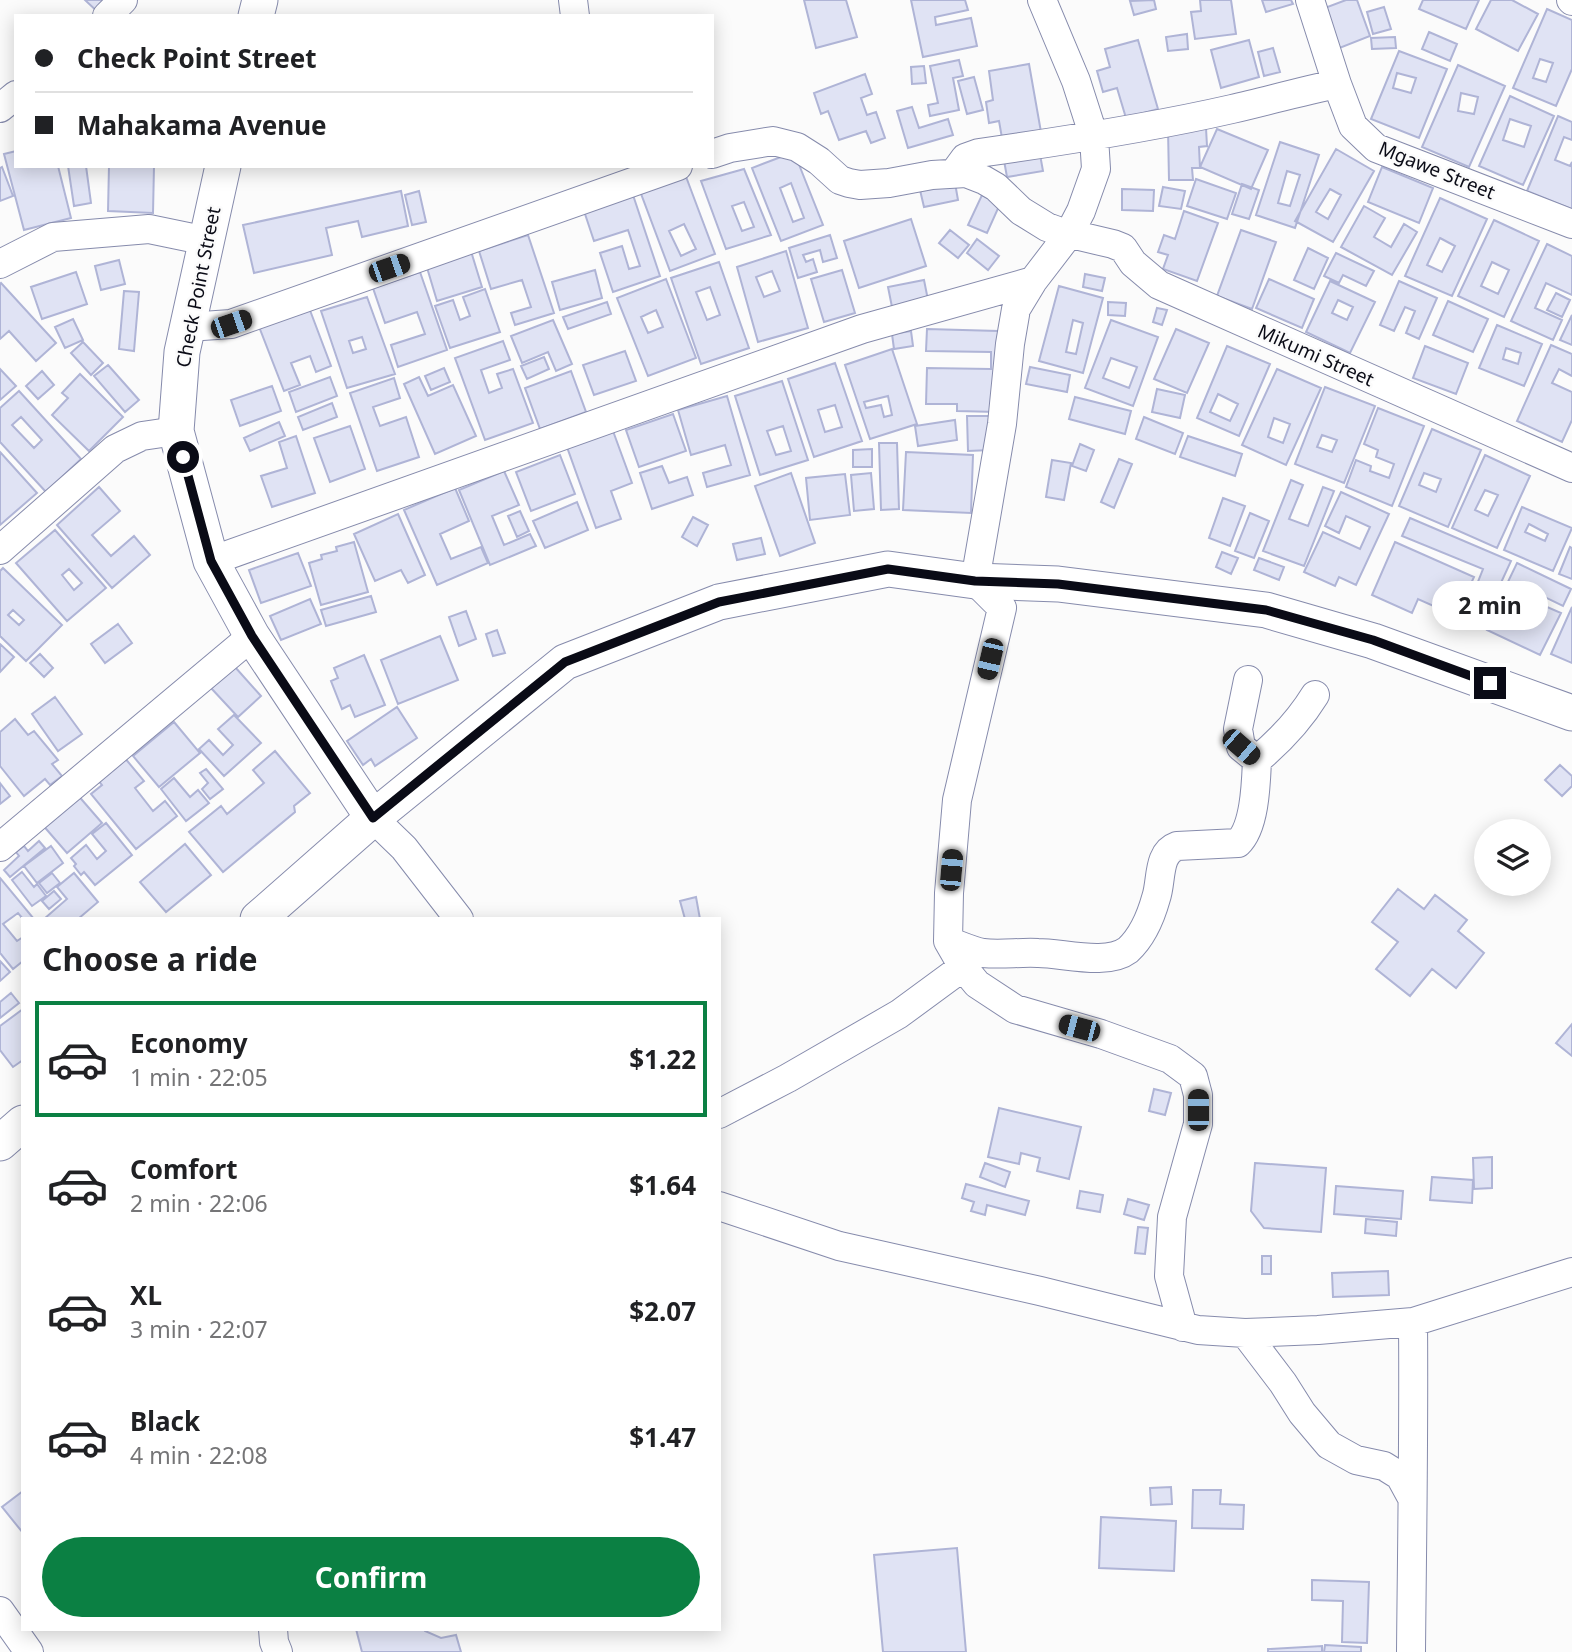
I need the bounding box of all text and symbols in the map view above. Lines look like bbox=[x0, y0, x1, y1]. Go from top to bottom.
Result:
text: Check Point Street bbox=[77, 40, 317, 76]
text: Mahakama Avenue bbox=[77, 107, 327, 143]
street label: Mgawe Street bbox=[1375, 135, 1499, 205]
street label: Check Point Street bbox=[170, 204, 226, 370]
car bbox=[366, 251, 413, 285]
car bbox=[208, 307, 255, 341]
street label: Mikumi Street bbox=[1254, 318, 1378, 392]
route start bbox=[167, 441, 199, 473]
callout: 2 min bbox=[1432, 582, 1548, 630]
text: 2 min bbox=[1458, 589, 1522, 621]
car bbox=[976, 636, 1005, 682]
route end bbox=[1474, 667, 1506, 699]
car bbox=[1219, 725, 1264, 769]
map controls bbox=[1474, 819, 1551, 896]
button: layers bbox=[1474, 819, 1551, 896]
car bbox=[939, 848, 964, 892]
text: Choose a ride bbox=[42, 937, 258, 980]
car bbox=[1056, 1012, 1103, 1044]
text: Economy bbox=[130, 1025, 248, 1061]
icon: car bbox=[46, 1028, 109, 1091]
text: $1.22 bbox=[629, 1041, 696, 1077]
text: 1 min · 22:05 bbox=[130, 1061, 268, 1093]
car bbox=[1188, 1089, 1209, 1131]
text: Comfort bbox=[130, 1151, 238, 1187]
icon: car bbox=[46, 1154, 109, 1217]
text: $1.64 bbox=[629, 1167, 696, 1203]
text: 2 min · 22:06 bbox=[130, 1187, 268, 1219]
text: XL bbox=[130, 1277, 162, 1313]
icon: car bbox=[46, 1280, 109, 1343]
text: $2.07 bbox=[629, 1293, 696, 1329]
text: 3 min · 22:07 bbox=[130, 1313, 268, 1345]
text: Black bbox=[130, 1403, 200, 1439]
icon: car bbox=[46, 1406, 109, 1469]
text: $1.47 bbox=[629, 1419, 696, 1455]
text: 4 min · 22:08 bbox=[130, 1439, 268, 1471]
button: Confirm bbox=[42, 1537, 700, 1617]

